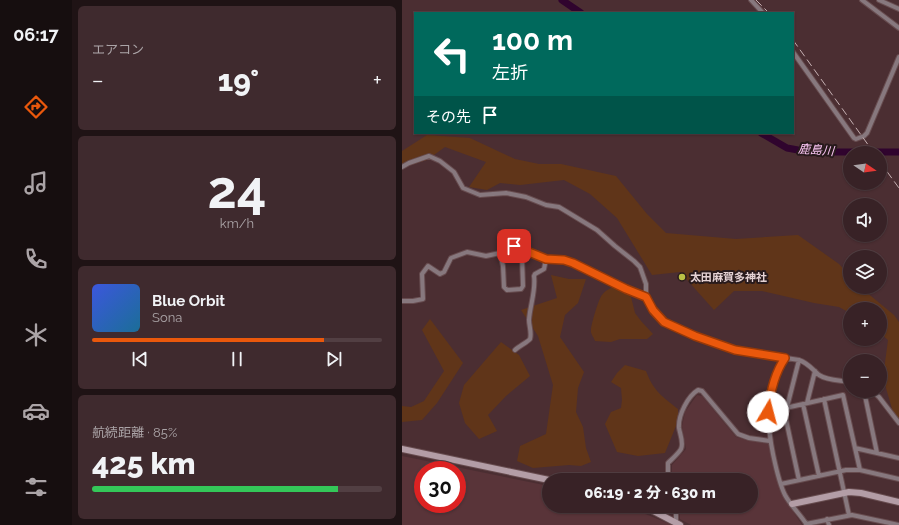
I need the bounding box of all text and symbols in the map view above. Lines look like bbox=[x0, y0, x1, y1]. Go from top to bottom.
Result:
text: 06:17 bbox=[13, 24, 59, 45]
text: 100 m bbox=[492, 24, 573, 57]
icon: left bbox=[426, 28, 478, 80]
text: エアコン bbox=[92, 42, 144, 57]
text: 左折 bbox=[492, 62, 528, 83]
text: 19° bbox=[218, 63, 259, 98]
text: − bbox=[92, 67, 104, 93]
text: + bbox=[373, 67, 382, 93]
icon: directions bbox=[22, 93, 50, 121]
icon: arrive bbox=[479, 104, 501, 126]
text: その先 bbox=[426, 108, 471, 126]
water label: 鹿島川 bbox=[798, 142, 836, 158]
north arrow bbox=[843, 146, 887, 190]
map controls bbox=[843, 146, 887, 398]
text: 24 bbox=[207, 159, 267, 220]
icon: music bbox=[22, 169, 50, 197]
button: sound bbox=[843, 198, 887, 242]
text: km/h bbox=[220, 216, 254, 231]
pin bbox=[497, 229, 531, 263]
icon: arrive bbox=[503, 235, 525, 257]
icon: phone bbox=[22, 245, 50, 273]
button: layers bbox=[843, 250, 887, 294]
place label: 太田麻賀多神社 bbox=[690, 271, 767, 284]
marker: 太田麻賀多神社 bbox=[677, 272, 687, 282]
text: Blue Orbit bbox=[152, 292, 225, 310]
button: + bbox=[843, 302, 887, 346]
text: Sona bbox=[152, 310, 182, 325]
icon: climate bbox=[22, 321, 50, 349]
icon: previous bbox=[129, 348, 151, 370]
icon: pause bbox=[226, 348, 248, 370]
icon: next bbox=[323, 348, 345, 370]
button: − bbox=[843, 354, 887, 398]
position arrow bbox=[747, 391, 789, 433]
icon: car bbox=[22, 397, 50, 425]
text: 航続距離 · 85% bbox=[92, 425, 177, 440]
text: 425 km bbox=[92, 446, 196, 481]
speed limit sign: 30 bbox=[414, 461, 466, 513]
icon: filters bbox=[22, 473, 50, 501]
text: 06:19 · 2 分 · 630 m bbox=[584, 484, 716, 502]

